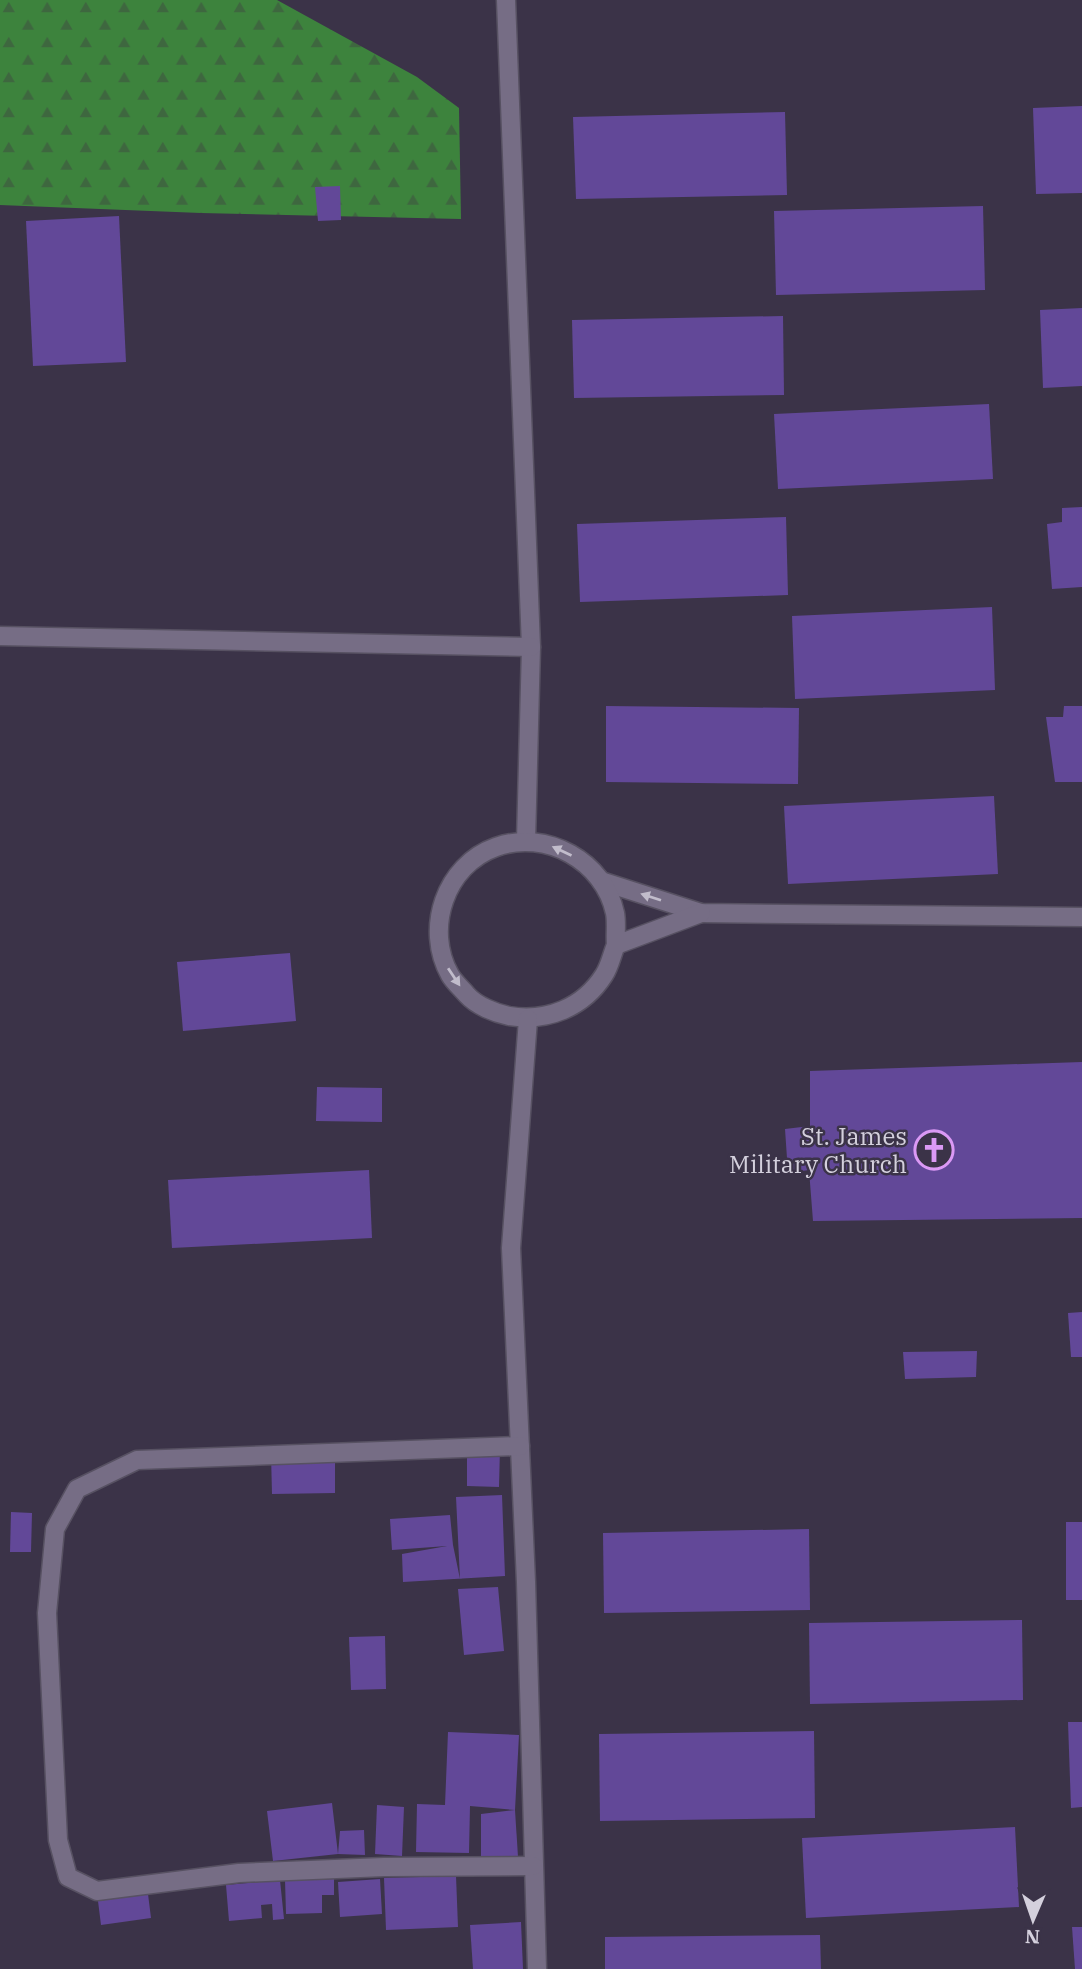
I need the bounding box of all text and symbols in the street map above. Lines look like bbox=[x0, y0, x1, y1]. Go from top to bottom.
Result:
one-way arrow bbox=[552, 845, 572, 856]
one-way arrow bbox=[641, 892, 662, 902]
one-way arrow bbox=[447, 967, 460, 987]
place label: St. James Military Church bbox=[729, 1120, 907, 1180]
church icon: St. James Military Church bbox=[913, 1129, 955, 1171]
north arrow bbox=[998, 1885, 1068, 1955]
text: N bbox=[1024, 1925, 1040, 1949]

